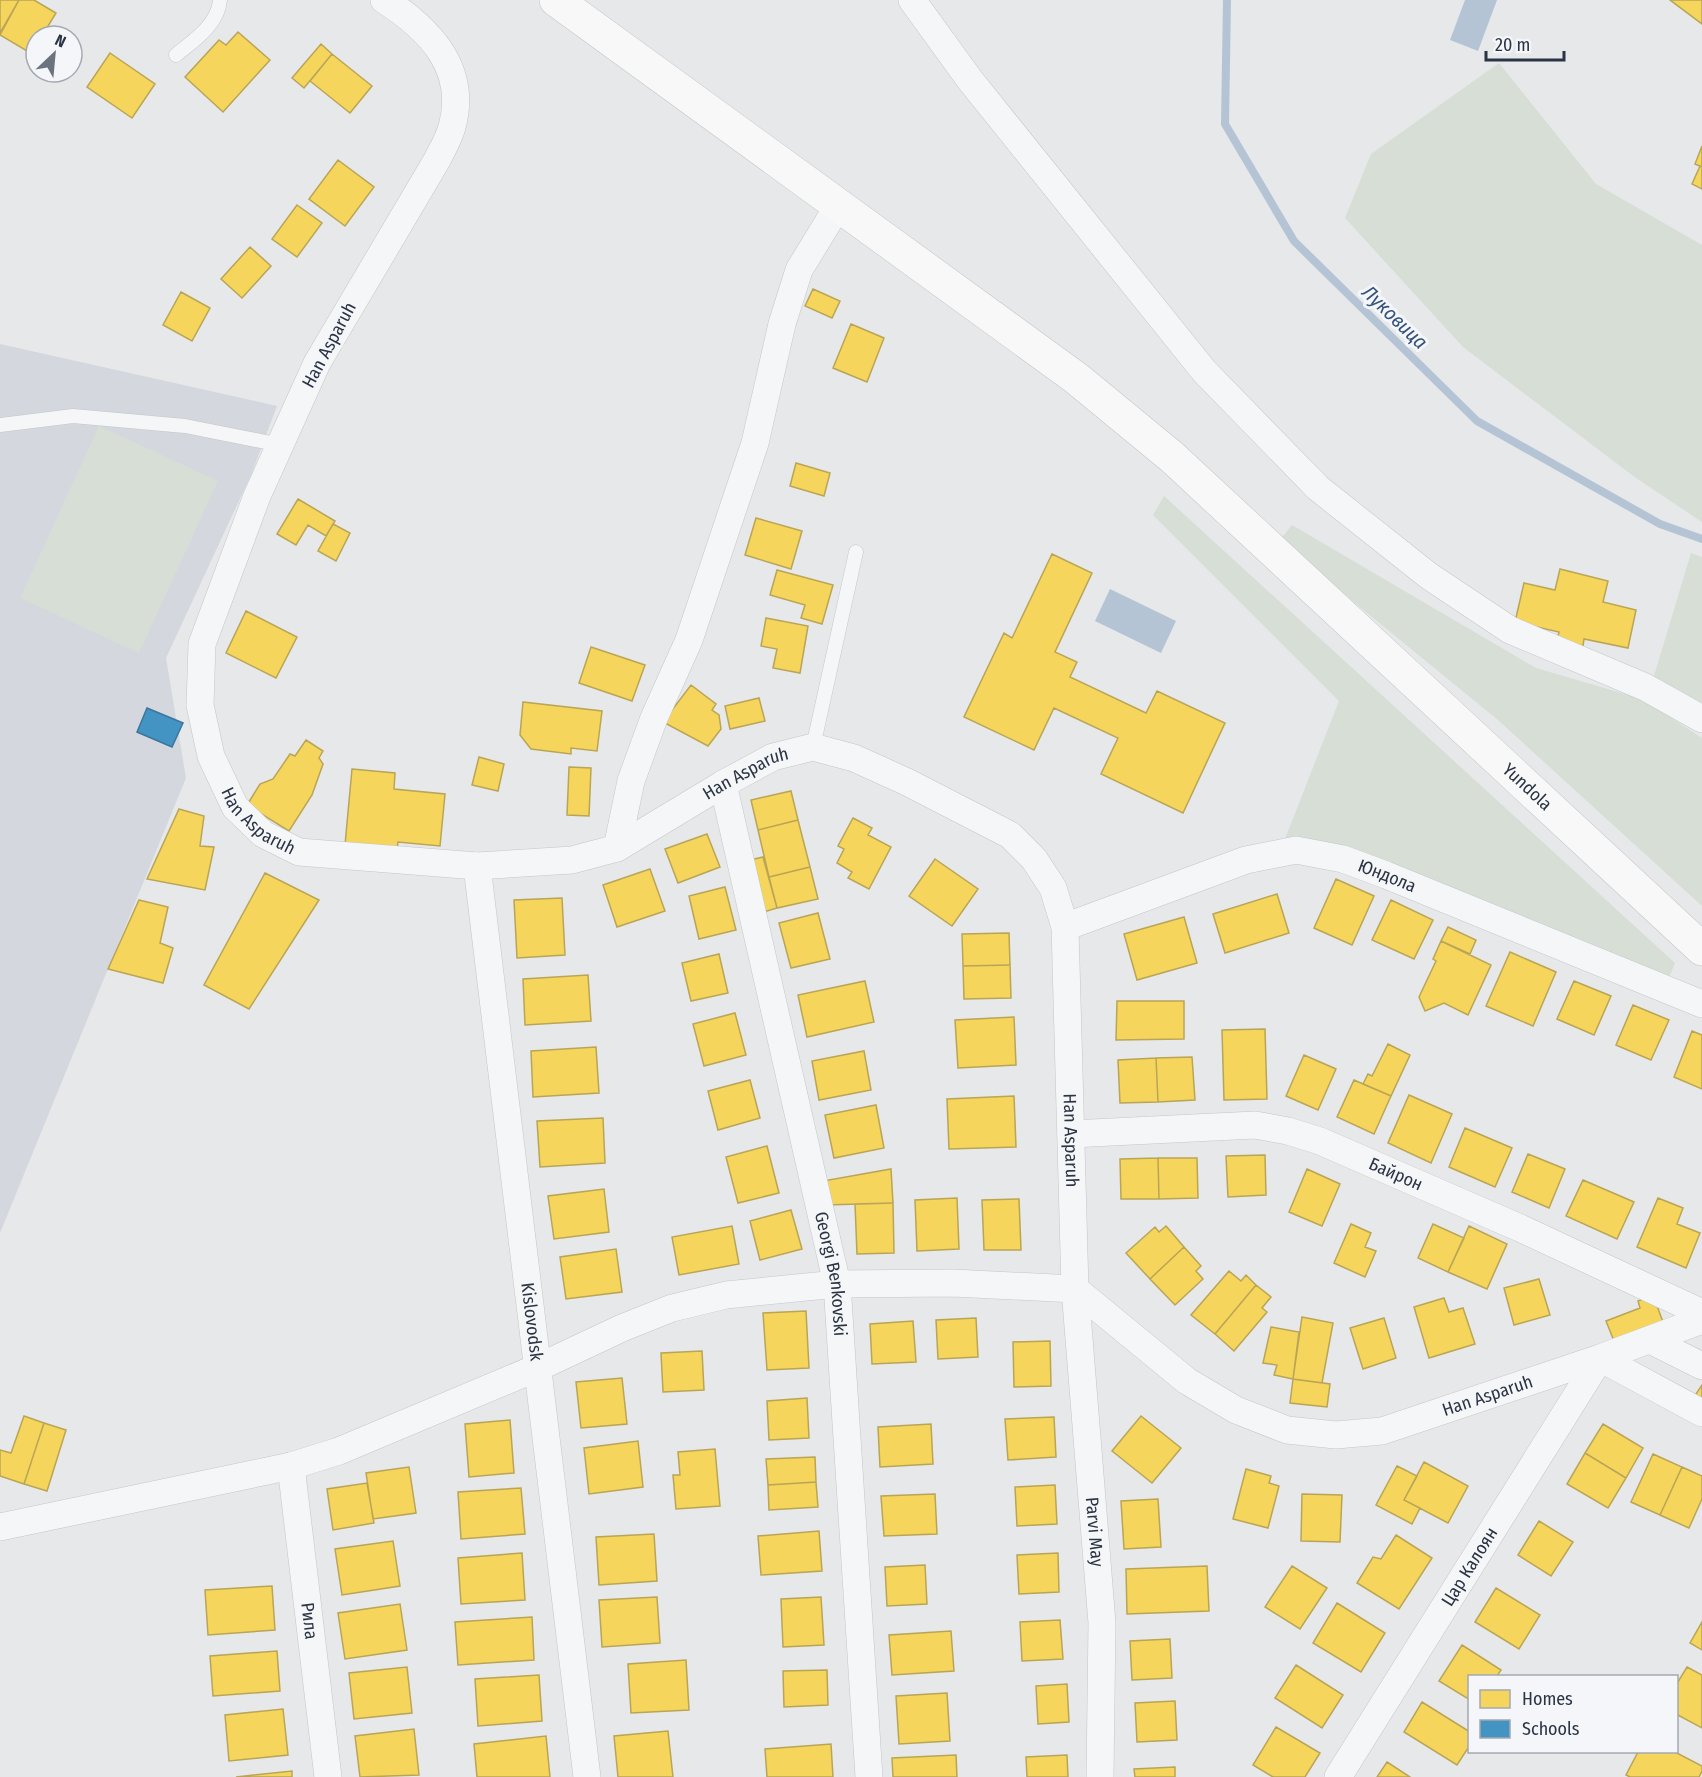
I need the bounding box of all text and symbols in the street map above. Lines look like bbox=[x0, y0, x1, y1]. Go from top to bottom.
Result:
north arrow bbox=[24, 24, 84, 84]
scale bar bbox=[1486, 24, 1564, 62]
text: N bbox=[52, 30, 69, 52]
text: 20 m bbox=[1495, 34, 1530, 56]
water label: Луковица bbox=[1357, 279, 1433, 354]
street label: Han Asparuh bbox=[297, 298, 361, 392]
street label: Han Asparuh bbox=[699, 743, 791, 805]
street label: Yundola bbox=[1498, 758, 1557, 815]
street label: Han Asparuh bbox=[216, 784, 299, 859]
street label: Юндола bbox=[1355, 855, 1420, 897]
street label: Han Asparuh bbox=[1059, 1093, 1083, 1188]
street label: Байрон bbox=[1366, 1153, 1426, 1195]
street label: Georgi Benkovski bbox=[810, 1209, 851, 1337]
street label: Kislovodsk bbox=[516, 1281, 548, 1363]
street label: Han Asparuh bbox=[1439, 1370, 1536, 1421]
street label: Parvi May bbox=[1081, 1496, 1108, 1568]
street label: Цар Калоян bbox=[1437, 1523, 1502, 1610]
street label: Рила bbox=[296, 1601, 323, 1641]
legend bbox=[1468, 1675, 1678, 1753]
text: Homes bbox=[1522, 1688, 1573, 1710]
text: Schools bbox=[1522, 1718, 1580, 1740]

